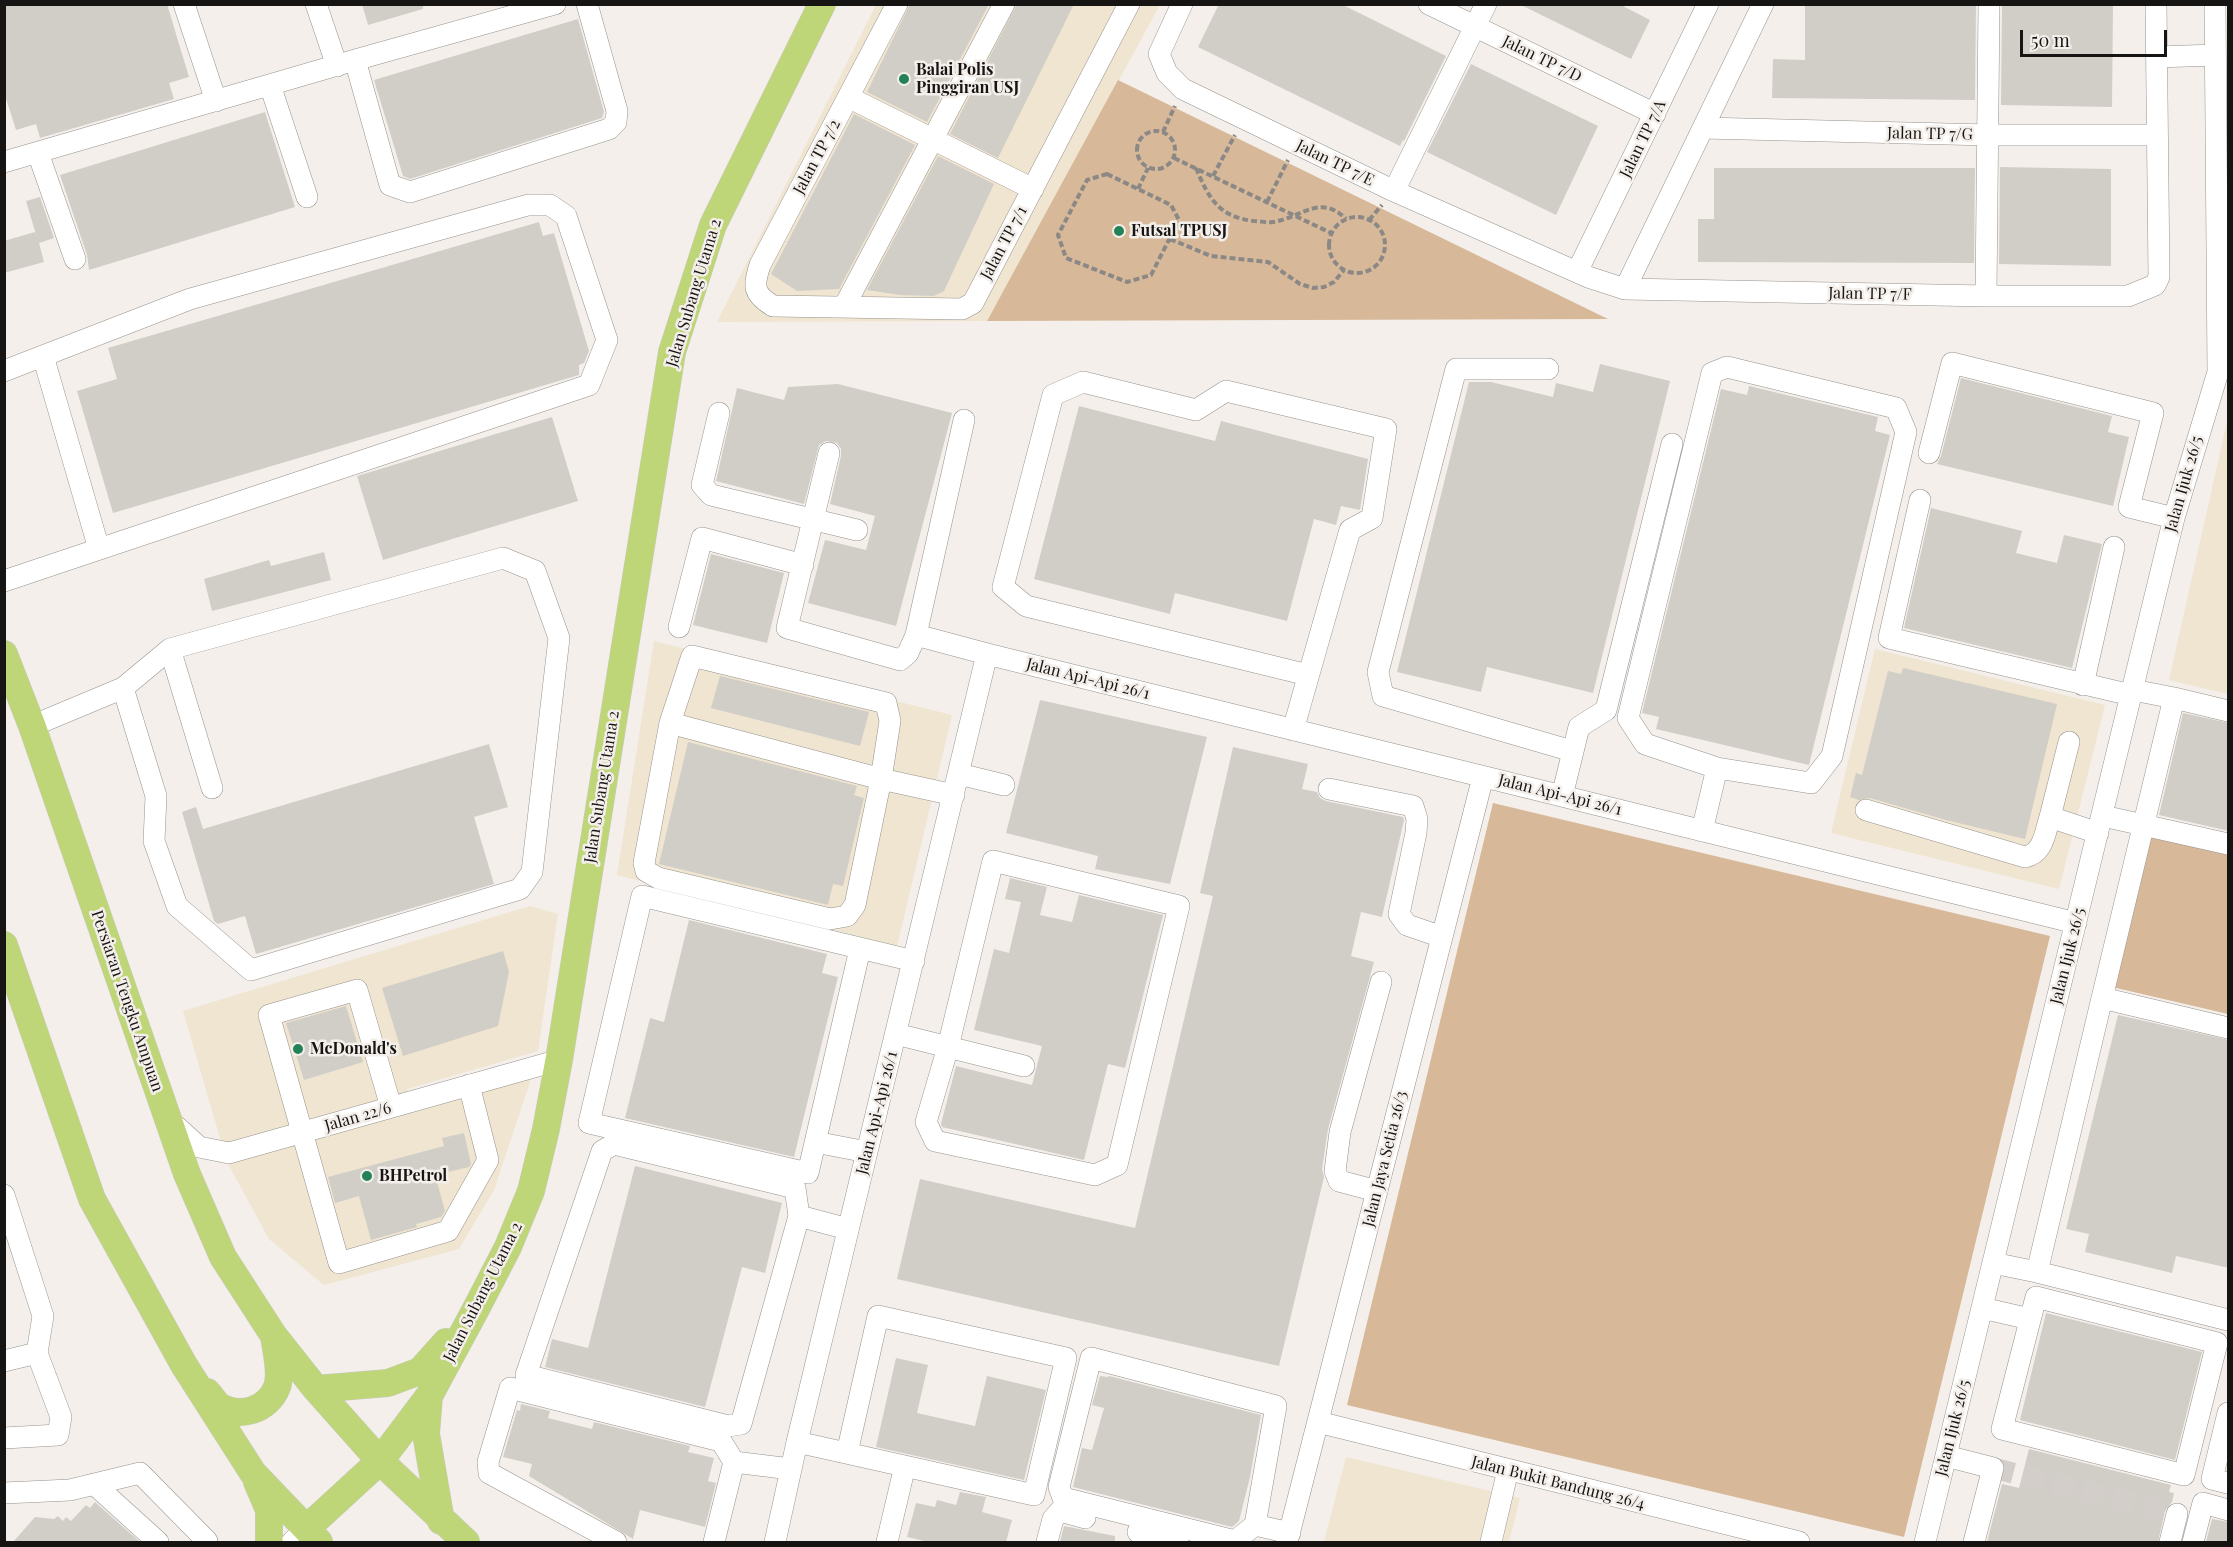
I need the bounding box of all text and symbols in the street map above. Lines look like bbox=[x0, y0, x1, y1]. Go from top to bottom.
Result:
scale bar bbox=[2023, 18, 2170, 56]
text: 50 m bbox=[2031, 28, 2070, 52]
street label: Jalan TP 7/D bbox=[1499, 32, 1585, 86]
place label: Balai Polis Pinggiran USJ bbox=[916, 60, 1019, 98]
marker: Balai Polis Pinggiran USJ bbox=[897, 72, 911, 86]
street label: Jalan TP 7/A bbox=[1616, 97, 1670, 181]
street label: Jalan TP 7/2 bbox=[789, 116, 845, 198]
street label: Jalan TP 7/G bbox=[1887, 124, 1973, 144]
street label: Jalan TP 7/E bbox=[1293, 136, 1377, 190]
street label: Jalan TP 7/1 bbox=[977, 203, 1031, 283]
street label: Jalan Subang Utama 2 bbox=[662, 217, 726, 369]
place label: Futsal TPUSJ bbox=[1131, 221, 1227, 241]
marker: Futsal TPUSJ bbox=[1112, 224, 1126, 238]
street label: Jalan TP 7/F bbox=[1828, 284, 1912, 304]
street label: Jalan Ijuk 26/5 bbox=[2161, 434, 2207, 534]
street label: Jalan Api-Api 26/1 bbox=[1024, 654, 1152, 704]
street label: Jalan Subang Utama 2 bbox=[580, 709, 624, 865]
street label: Jalan Api-Api 26/1 bbox=[1496, 770, 1624, 820]
street label: Jalan Ijuk 26/5 bbox=[2047, 906, 2089, 1006]
street label: Persiaran Tengku Ampuan bbox=[87, 908, 167, 1094]
place label: McDonald's bbox=[310, 1039, 397, 1059]
marker: McDonald's bbox=[291, 1042, 305, 1056]
street label: Jalan Api-Api 26/1 bbox=[852, 1049, 902, 1177]
street label: Jalan Jaya Setia 26/3 bbox=[1359, 1089, 1411, 1229]
street label: Jalan 22/6 bbox=[323, 1098, 393, 1136]
place label: BHPetrol bbox=[379, 1166, 447, 1186]
marker: BHPetrol bbox=[360, 1169, 374, 1183]
street label: Jalan Subang Utama 2 bbox=[439, 1219, 527, 1365]
street label: Jalan Ijuk 26/5 bbox=[1932, 1378, 1974, 1478]
street label: Jalan Bukit Bandung 26/4 bbox=[1469, 1452, 1647, 1514]

